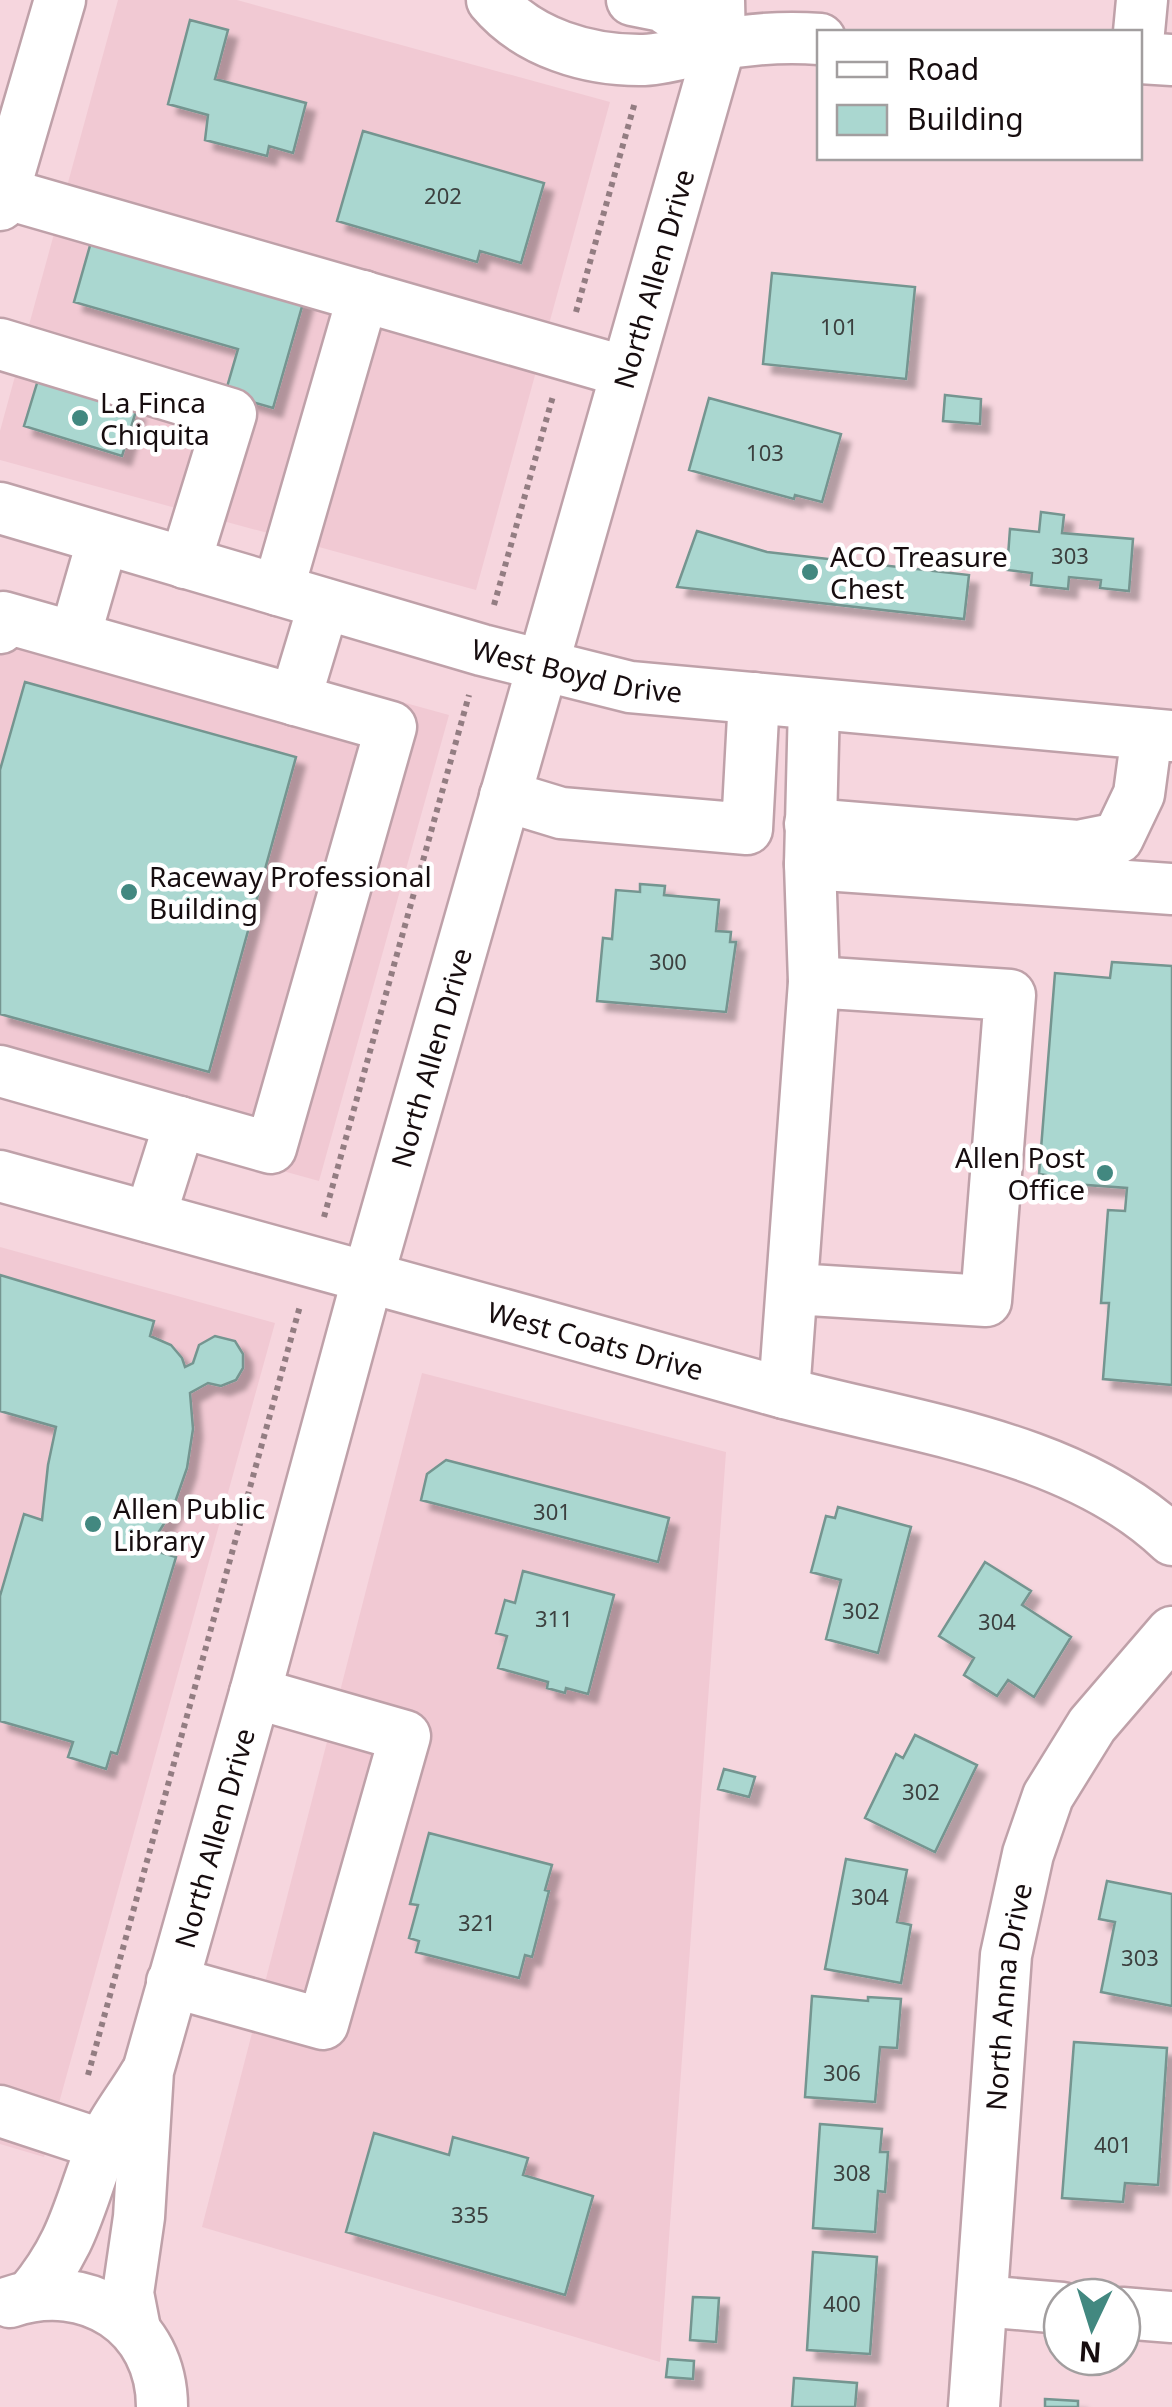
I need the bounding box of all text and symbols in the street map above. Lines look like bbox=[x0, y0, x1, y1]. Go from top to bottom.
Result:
legend bbox=[817, 30, 1142, 160]
text: Road bbox=[907, 48, 979, 89]
text: Building bbox=[907, 98, 1024, 139]
street label: North Allen Drive bbox=[604, 164, 703, 393]
house number: 202 bbox=[424, 180, 462, 210]
house number: 101 bbox=[820, 311, 858, 341]
place label: La Finca Chiquita bbox=[100, 383, 210, 453]
marker: La Finca Chiquita bbox=[69, 407, 91, 429]
house number: 103 bbox=[746, 437, 784, 467]
place label: ACO Treasure Chest bbox=[830, 537, 1008, 607]
house number: 303 bbox=[1051, 540, 1089, 570]
marker: ACO Treasure Chest bbox=[799, 561, 821, 583]
street label: West Boyd Drive bbox=[468, 629, 684, 711]
place label: Raceway Professional Building bbox=[149, 857, 432, 927]
marker: Raceway Professional Building bbox=[118, 881, 140, 903]
street label: North Allen Drive bbox=[381, 943, 480, 1172]
house number: 300 bbox=[649, 946, 687, 976]
place label: Allen Post Office bbox=[955, 1138, 1085, 1208]
marker: Allen Post Office bbox=[1094, 1162, 1116, 1184]
street label: West Coats Drive bbox=[483, 1292, 708, 1389]
place label: Allen Public Library bbox=[113, 1489, 265, 1559]
house number: 301 bbox=[533, 1496, 571, 1526]
marker: Allen Public Library bbox=[82, 1513, 104, 1535]
house number: 302 bbox=[842, 1595, 880, 1625]
house number: 311 bbox=[535, 1603, 573, 1633]
house number: 304 bbox=[978, 1606, 1016, 1636]
street label: North Allen Drive bbox=[165, 1724, 263, 1952]
house number: 302 bbox=[902, 1776, 940, 1806]
street label: North Anna Drive bbox=[976, 1879, 1040, 2112]
house number: 304 bbox=[851, 1881, 889, 1911]
house number: 321 bbox=[458, 1907, 496, 1937]
house number: 303 bbox=[1121, 1942, 1159, 1972]
house number: 306 bbox=[823, 2057, 861, 2087]
house number: 401 bbox=[1094, 2129, 1132, 2159]
house number: 308 bbox=[833, 2157, 871, 2187]
house number: 335 bbox=[451, 2199, 489, 2229]
north arrow bbox=[1042, 2277, 1142, 2377]
house number: 400 bbox=[823, 2288, 861, 2318]
text: N bbox=[1078, 2333, 1103, 2373]

